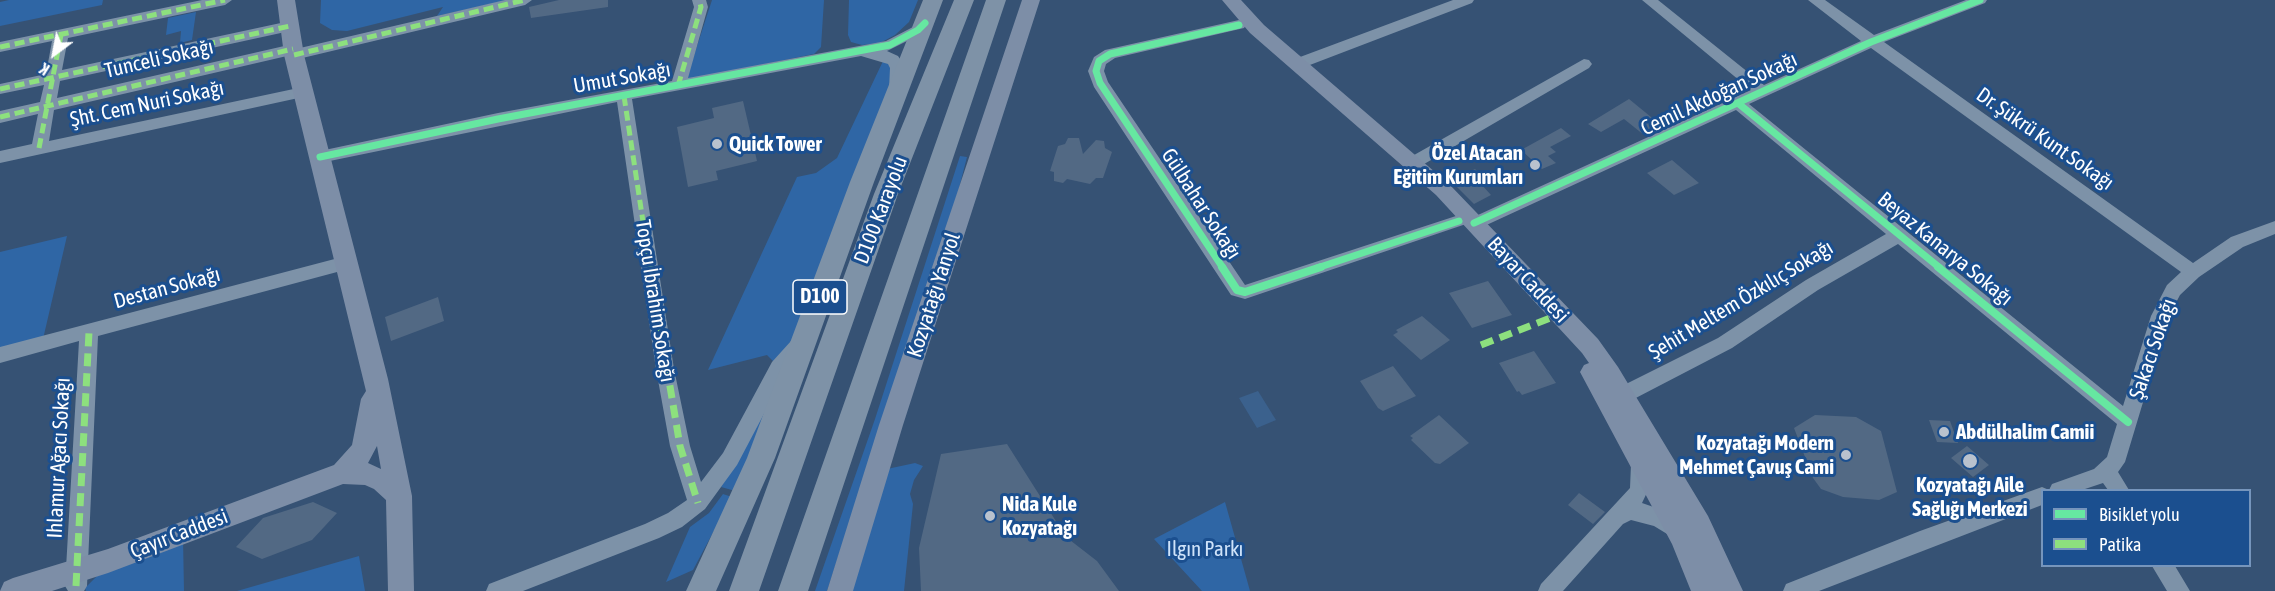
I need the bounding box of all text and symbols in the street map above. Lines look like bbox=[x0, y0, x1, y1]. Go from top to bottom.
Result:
north arrow bbox=[24, 24, 84, 84]
street label: Tunceli Sokağı bbox=[102, 34, 216, 84]
street label: Cemil Akdoğan Sokağı bbox=[1637, 47, 1801, 141]
street label: Umut Sokağı bbox=[571, 57, 673, 99]
text: K bbox=[36, 60, 53, 79]
street label: Şht. Cem Nuri Sokağı bbox=[68, 75, 226, 133]
street label: Dr. Şükrü Kunt Sokağı bbox=[1971, 82, 2119, 196]
place label: Quick Tower bbox=[729, 131, 822, 157]
marker: Quick Tower bbox=[710, 137, 724, 151]
place label: Özel Atacan Eğitim Kurumları bbox=[1393, 140, 1523, 190]
street label: Gülbahar Sokağı bbox=[1156, 144, 1246, 264]
street label: D100 Karayolu bbox=[849, 153, 913, 267]
marker: Özel Atacan Eğitim Kurumları bbox=[1528, 158, 1542, 172]
street label: Beyaz Kanarya Sokağı bbox=[1872, 187, 2018, 311]
street label: Topçu İbrahim Sokağı bbox=[630, 218, 680, 384]
street label: Kozyatağı Yanyol bbox=[902, 229, 966, 361]
street label: Bayar Caddesi bbox=[1482, 232, 1574, 328]
street label: Şehit Meltem Özkılıç Sokağı bbox=[1644, 235, 1838, 365]
street label: Destan Sokağı bbox=[111, 262, 223, 314]
road number: D100 bbox=[793, 280, 847, 314]
street label: Şakacı Sokağı bbox=[2124, 295, 2182, 403]
street label: Ihlamur Ağacı Sokağı bbox=[42, 377, 76, 539]
place label: Abdülhalim Camii bbox=[1956, 419, 2094, 445]
marker: Abdülhalim Camii bbox=[1937, 425, 1951, 439]
place label: Kozyatağı Modern Mehmet Çavuş Cami bbox=[1679, 430, 1834, 480]
marker: Kozyatağı Modern Mehmet Çavuş Cami bbox=[1839, 448, 1853, 462]
marker: Kozyatağı Aile Sağlığı Merkezi bbox=[1961, 452, 1979, 470]
place label: Kozyatağı Aile Sağlığı Merkezi bbox=[1912, 472, 2028, 522]
legend bbox=[2041, 489, 2251, 567]
place label: Nida Kule Kozyatağı bbox=[1002, 491, 1077, 541]
street label: Çayır Caddesi bbox=[127, 504, 231, 564]
text: Bisiklet yolu bbox=[2099, 504, 2180, 525]
marker: Nida Kule Kozyatağı bbox=[983, 509, 997, 523]
text: Patika bbox=[2099, 534, 2141, 555]
park label: Ilgın Parkı bbox=[1167, 536, 1243, 562]

